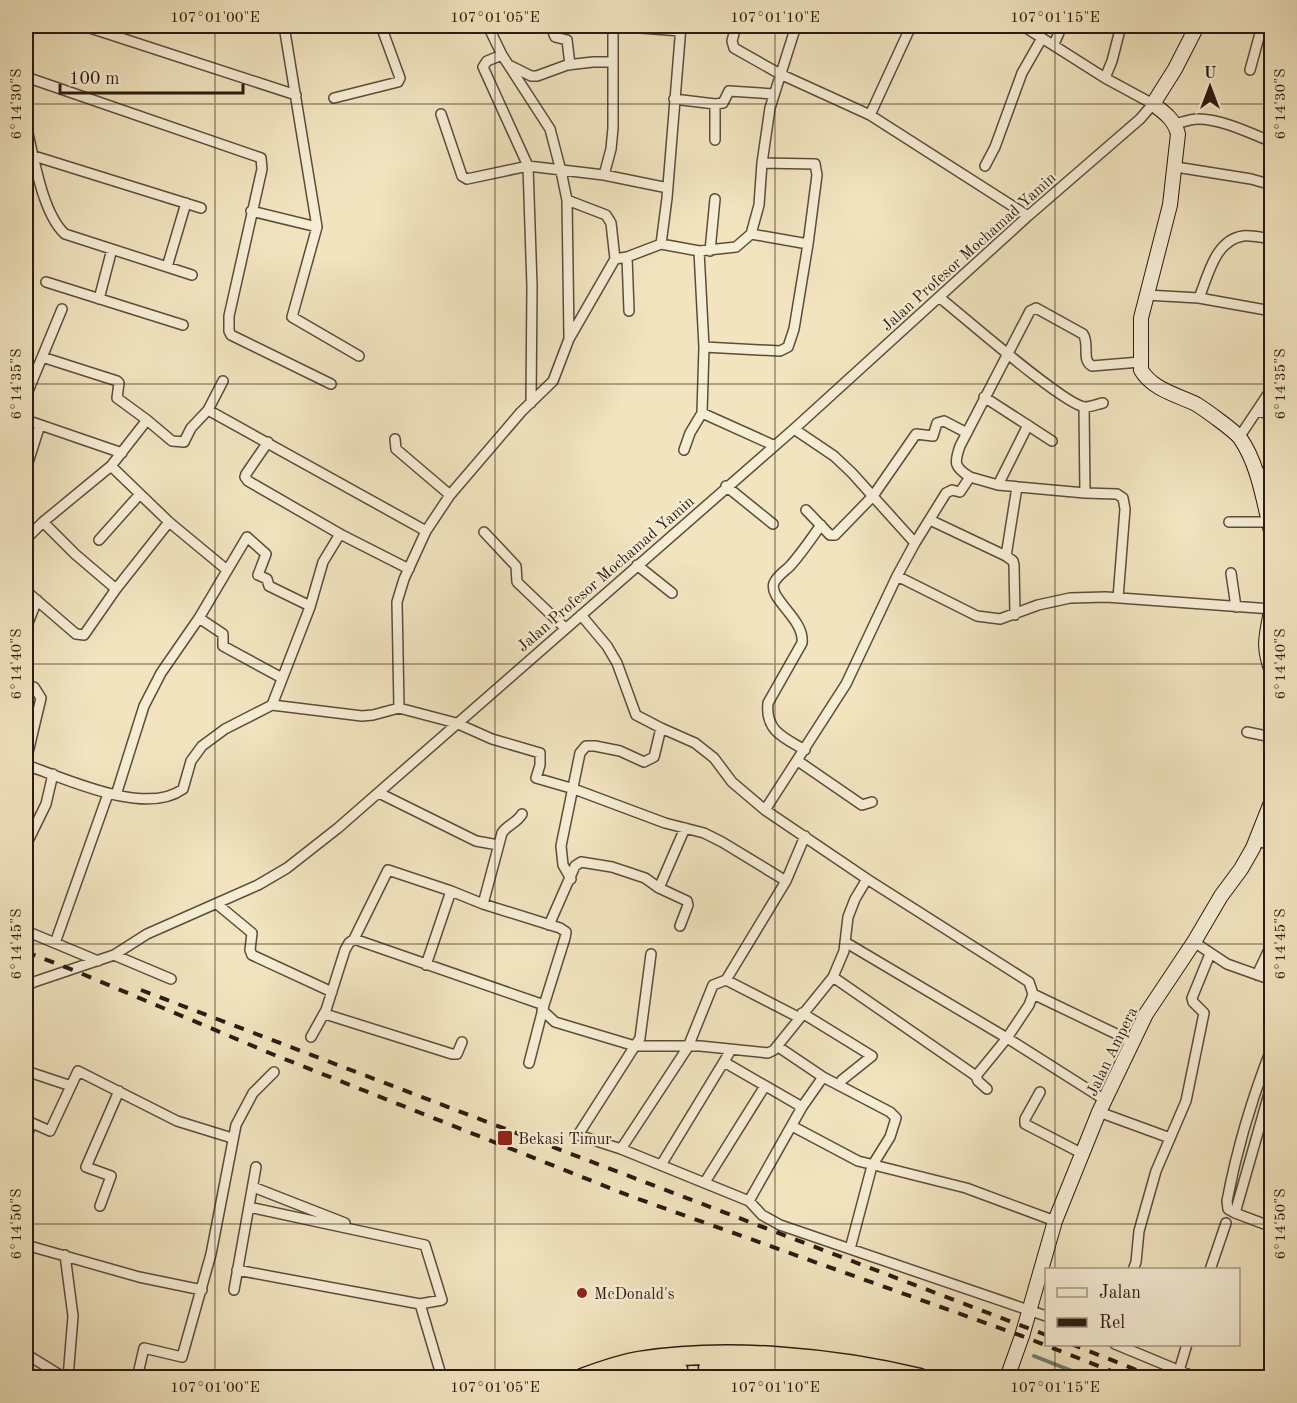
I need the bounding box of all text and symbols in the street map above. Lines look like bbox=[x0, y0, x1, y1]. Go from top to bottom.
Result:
text: 107°01'00"E bbox=[170, 11, 260, 26]
text: 107°01'05"E bbox=[450, 11, 540, 26]
text: 107°01'10"E bbox=[730, 11, 820, 26]
text: 107°01'15"E bbox=[1010, 11, 1100, 26]
scale bar bbox=[60, 57, 243, 95]
north arrow bbox=[1180, 57, 1240, 117]
text: U bbox=[1204, 66, 1217, 82]
text: 6°14'30"S bbox=[10, 68, 25, 140]
text: 6°14'30"S bbox=[1274, 68, 1289, 140]
text: 100 m bbox=[69, 70, 120, 88]
street label: Jalan Profesor Mochamad Yamin bbox=[879, 170, 1060, 335]
text: 6°14'35"S bbox=[10, 348, 25, 420]
text: 6°14'35"S bbox=[1274, 348, 1289, 420]
street label: Jalan Profesor Mochamad Yamin bbox=[515, 493, 698, 655]
text: 6°14'40"S bbox=[10, 628, 25, 700]
text: 6°14'40"S bbox=[1274, 628, 1289, 700]
text: 6°14'45"S bbox=[10, 908, 25, 980]
text: 6°14'45"S bbox=[1274, 908, 1289, 980]
street label: Jalan Ampera bbox=[1084, 1005, 1141, 1099]
marker: Bekasi Timur bbox=[496, 1129, 514, 1147]
place label: Bekasi Timur bbox=[518, 1132, 612, 1148]
text: 6°14'50"S bbox=[10, 1188, 25, 1260]
text: 6°14'50"S bbox=[1274, 1188, 1289, 1260]
legend bbox=[1045, 1268, 1240, 1346]
text: Jalan bbox=[1099, 1284, 1141, 1302]
marker: McDonald's bbox=[575, 1286, 589, 1300]
place label: McDonald's bbox=[594, 1287, 675, 1303]
text: Rel bbox=[1099, 1314, 1125, 1332]
text: 107°01'00"E bbox=[170, 1381, 260, 1396]
text: 107°01'05"E bbox=[450, 1381, 540, 1396]
text: 107°01'10"E bbox=[730, 1381, 820, 1396]
text: 107°01'15"E bbox=[1010, 1381, 1100, 1396]

